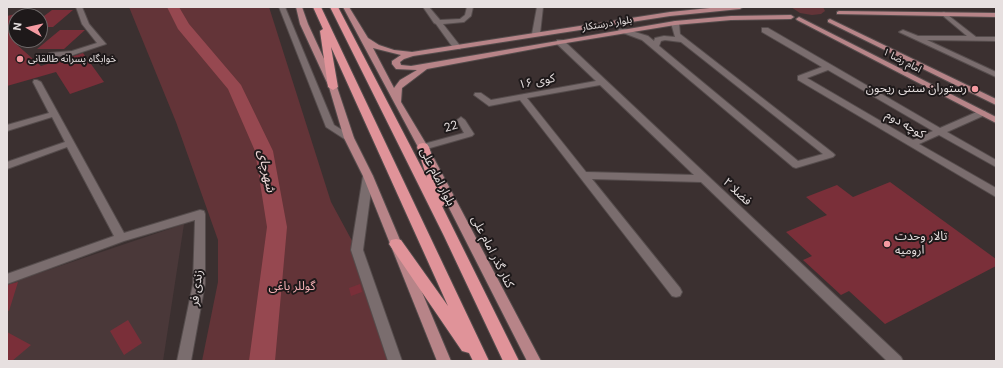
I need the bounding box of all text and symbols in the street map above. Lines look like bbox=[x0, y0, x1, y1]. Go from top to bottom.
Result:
north arrow bbox=[8, 8, 48, 48]
street label: بلوار درستکار bbox=[581, 14, 633, 34]
text: N bbox=[10, 22, 25, 31]
street label: امام رضا ۱ bbox=[881, 46, 923, 76]
place label: خوابگاه پسرانه طالقانی bbox=[28, 53, 116, 65]
marker: خوابگاه پسرانه طالقانی bbox=[15, 54, 25, 64]
street label: کوی ۱۶ bbox=[518, 71, 556, 93]
place label: رستوران سنتی ریحون bbox=[866, 82, 967, 96]
marker: رستوران سنتی ریحون bbox=[970, 84, 980, 94]
street label: کوچه دوم bbox=[883, 108, 927, 142]
street label: 22 bbox=[442, 118, 460, 136]
street label: بلوار امام علی bbox=[416, 146, 458, 208]
water label: شهرچای bbox=[254, 148, 278, 194]
street label: فضلا ۲ bbox=[720, 175, 754, 209]
street label: کنار گذر امام علی bbox=[468, 213, 516, 291]
place label: تالار وحدت ارومیه bbox=[895, 230, 947, 258]
marker: تالار وحدت ارومیه bbox=[882, 239, 892, 249]
street label: زندی فر bbox=[188, 269, 206, 307]
park label: گوللر باغی bbox=[269, 280, 315, 294]

